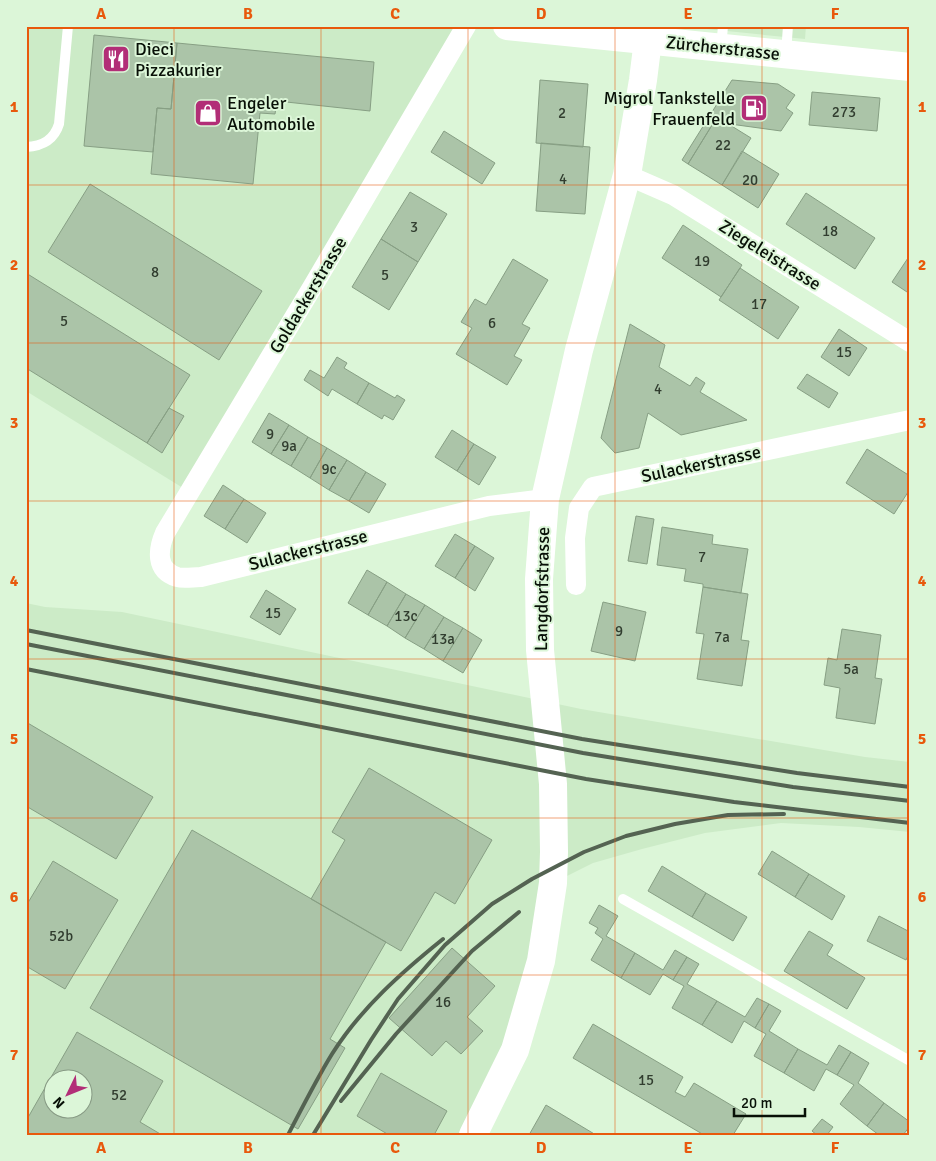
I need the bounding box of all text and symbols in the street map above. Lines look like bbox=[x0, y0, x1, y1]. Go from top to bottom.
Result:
text: A bbox=[96, 4, 107, 24]
text: B bbox=[243, 4, 253, 24]
text: C bbox=[390, 4, 400, 24]
text: D bbox=[536, 4, 547, 24]
text: E bbox=[683, 4, 693, 24]
text: F bbox=[831, 4, 840, 24]
street label: Zürcherstrasse bbox=[665, 31, 781, 65]
place label: Dieci Pizzakurier bbox=[135, 38, 222, 81]
restaurant icon: Dieci Pizzakurier bbox=[101, 44, 131, 74]
place label: Migrol Tankstelle Frauenfeld bbox=[603, 87, 735, 130]
place label: Engeler Automobile bbox=[227, 92, 315, 135]
fuel station icon: Migrol Tankstelle Frauenfeld bbox=[739, 93, 769, 123]
text: 1 bbox=[10, 97, 19, 117]
text: 1 bbox=[918, 97, 927, 117]
shop icon: Engeler Automobile bbox=[193, 98, 223, 128]
house number: 273 bbox=[832, 103, 856, 121]
house number: 2 bbox=[558, 104, 566, 122]
house number: 22 bbox=[715, 136, 731, 154]
house number: 4 bbox=[559, 170, 567, 188]
house number: 20 bbox=[742, 171, 758, 189]
street label: Ziegeleistrasse bbox=[715, 215, 825, 295]
house number: 3 bbox=[410, 218, 418, 236]
house number: 18 bbox=[822, 222, 838, 240]
street label: Goldackerstrasse bbox=[265, 233, 351, 357]
house number: 19 bbox=[694, 252, 710, 270]
text: 2 bbox=[10, 255, 18, 275]
text: 2 bbox=[918, 255, 926, 275]
house number: 8 bbox=[151, 263, 159, 281]
house number: 5 bbox=[381, 266, 389, 284]
house number: 17 bbox=[751, 295, 767, 313]
house number: 5 bbox=[60, 312, 68, 330]
house number: 6 bbox=[488, 314, 496, 332]
house number: 15 bbox=[836, 343, 852, 361]
house number: 4 bbox=[654, 380, 662, 398]
text: 3 bbox=[10, 413, 18, 433]
text: 3 bbox=[918, 413, 926, 433]
house number: 9 bbox=[266, 425, 274, 443]
house number: 9a bbox=[281, 437, 297, 455]
street label: Sulackerstrasse bbox=[639, 441, 763, 487]
house number: 9c bbox=[321, 460, 337, 478]
street label: Sulackerstrasse bbox=[246, 525, 370, 575]
street label: Langdorfstrasse bbox=[530, 527, 554, 651]
house number: 7 bbox=[698, 548, 706, 566]
text: 4 bbox=[10, 571, 19, 591]
text: 4 bbox=[918, 571, 927, 591]
house number: 15 bbox=[265, 604, 281, 622]
house number: 13c bbox=[394, 607, 418, 625]
house number: 9 bbox=[615, 622, 623, 640]
house number: 7a bbox=[714, 628, 730, 646]
house number: 13a bbox=[431, 630, 455, 648]
house number: 5a bbox=[843, 660, 859, 678]
text: 5 bbox=[10, 729, 18, 749]
text: 5 bbox=[918, 729, 926, 749]
text: 6 bbox=[10, 887, 19, 907]
text: 6 bbox=[918, 887, 927, 907]
house number: 52b bbox=[49, 927, 73, 945]
house number: 16 bbox=[435, 993, 451, 1011]
text: 7 bbox=[10, 1045, 19, 1065]
text: 7 bbox=[918, 1045, 927, 1065]
north arrow bbox=[42, 1068, 92, 1118]
house number: 15 bbox=[638, 1071, 654, 1089]
house number: 52 bbox=[111, 1086, 127, 1104]
scale bar bbox=[734, 1086, 805, 1118]
text: N bbox=[49, 1093, 68, 1112]
text: 20 m bbox=[741, 1094, 772, 1112]
text: A bbox=[96, 1138, 107, 1158]
text: B bbox=[243, 1138, 253, 1158]
text: C bbox=[390, 1138, 400, 1158]
text: D bbox=[536, 1138, 547, 1158]
text: E bbox=[683, 1138, 693, 1158]
text: F bbox=[831, 1138, 840, 1158]

